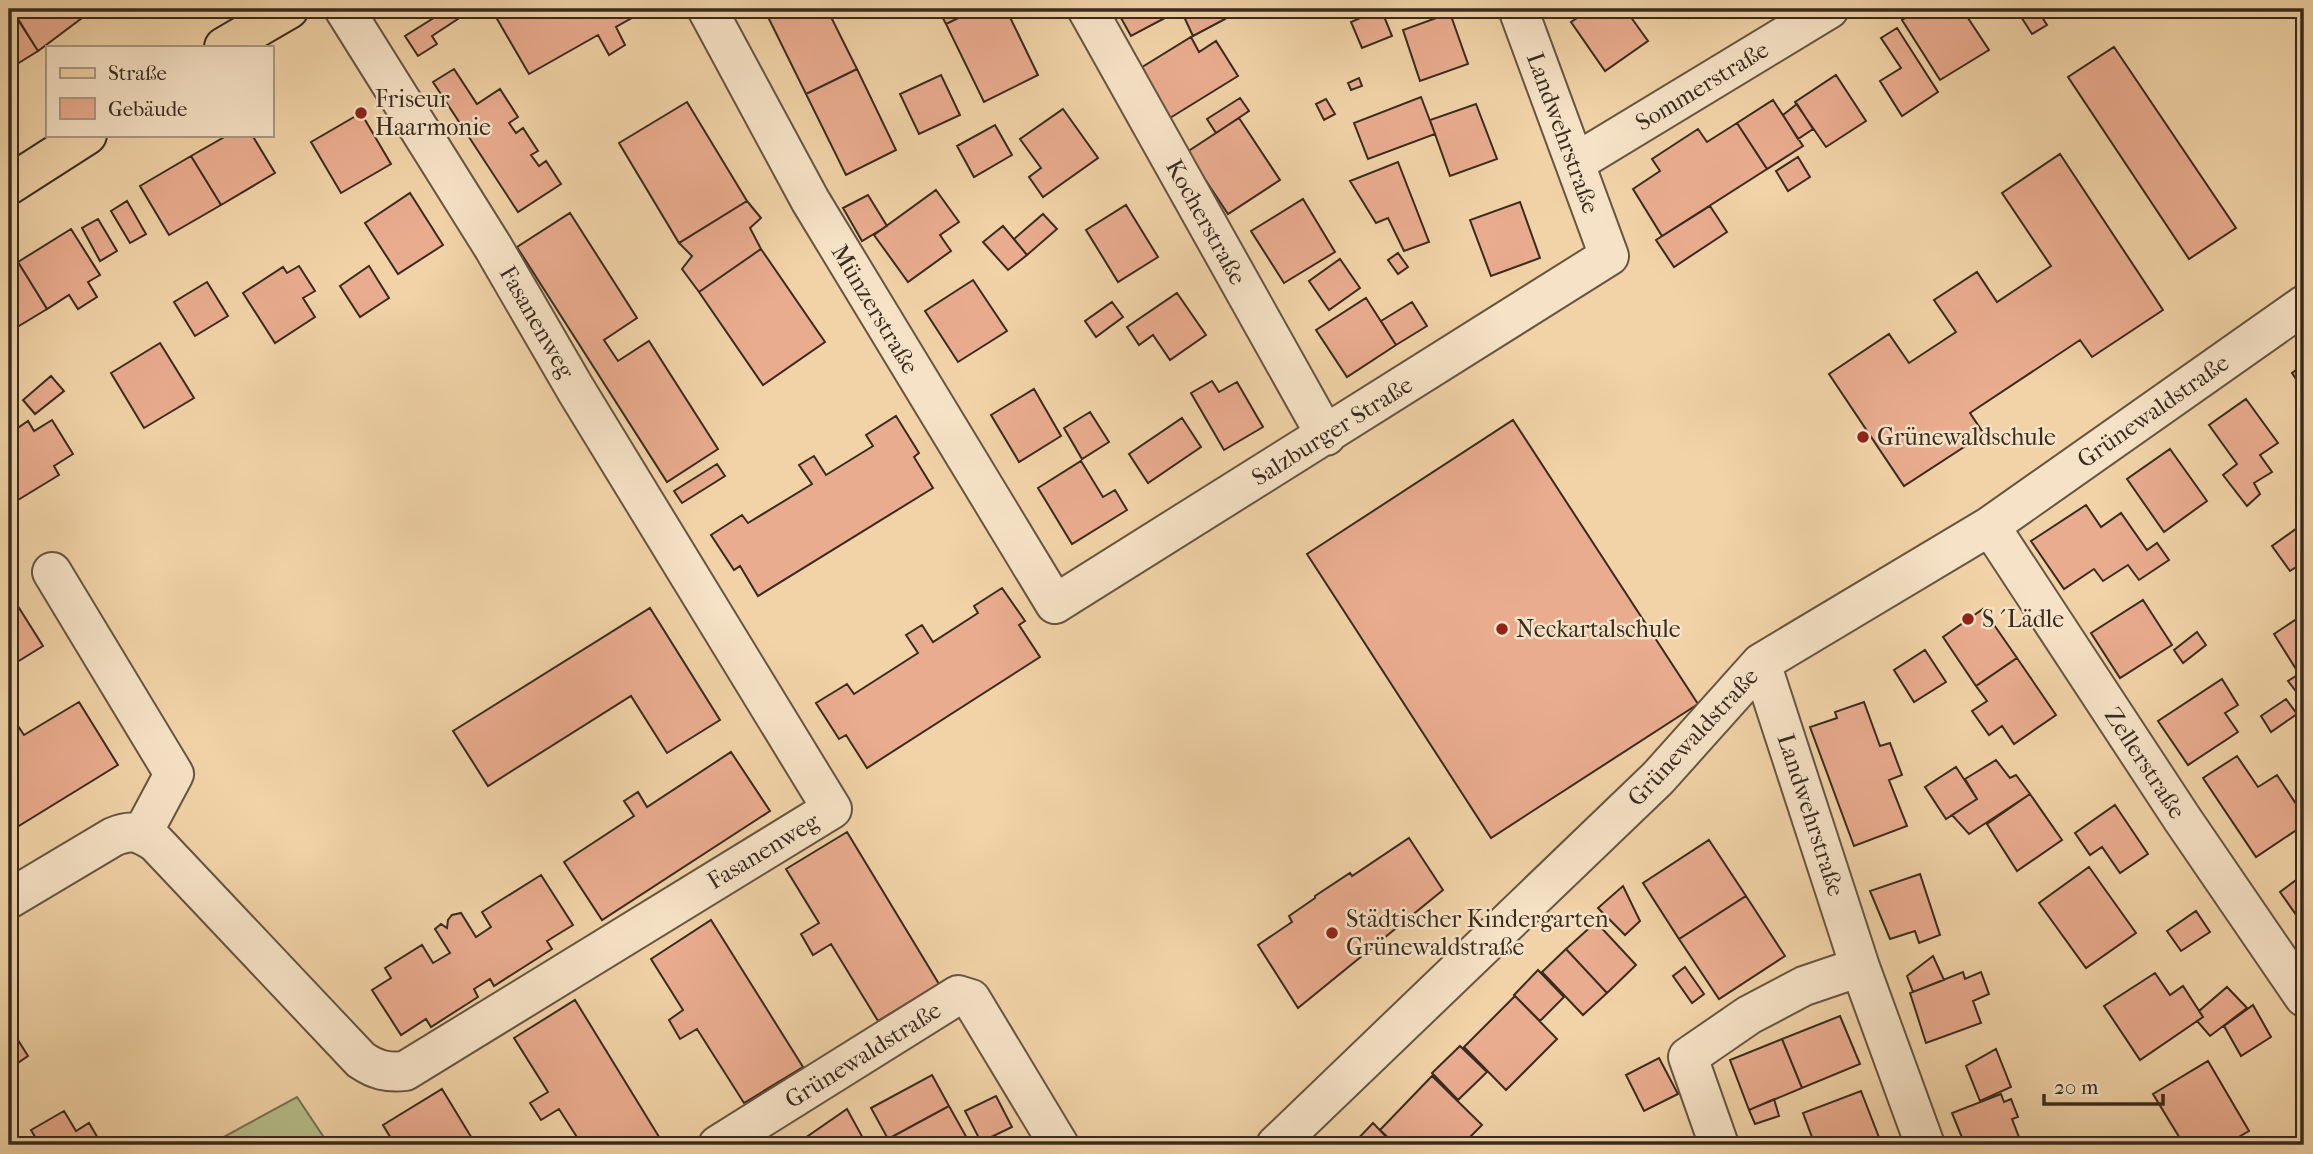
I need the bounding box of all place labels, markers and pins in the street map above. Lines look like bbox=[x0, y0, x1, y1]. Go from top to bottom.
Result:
place label: Friseur Haarmonie bbox=[375, 85, 491, 141]
marker: Friseur Haarmonie bbox=[353, 105, 369, 121]
place label: Grünewaldschule bbox=[1877, 423, 2056, 451]
marker: Grünewaldschule bbox=[1855, 429, 1871, 445]
place label: S´Lädle bbox=[1982, 605, 2064, 633]
marker: S´Lädle bbox=[1960, 611, 1976, 627]
place label: Neckartalschule bbox=[1516, 615, 1681, 643]
marker: Neckartalschule bbox=[1494, 621, 1510, 637]
place label: Städtischer Kindergarten Grünewaldstraße bbox=[1346, 905, 1609, 961]
marker: Städtischer Kindergarten Grünewaldstraße bbox=[1324, 925, 1340, 941]

